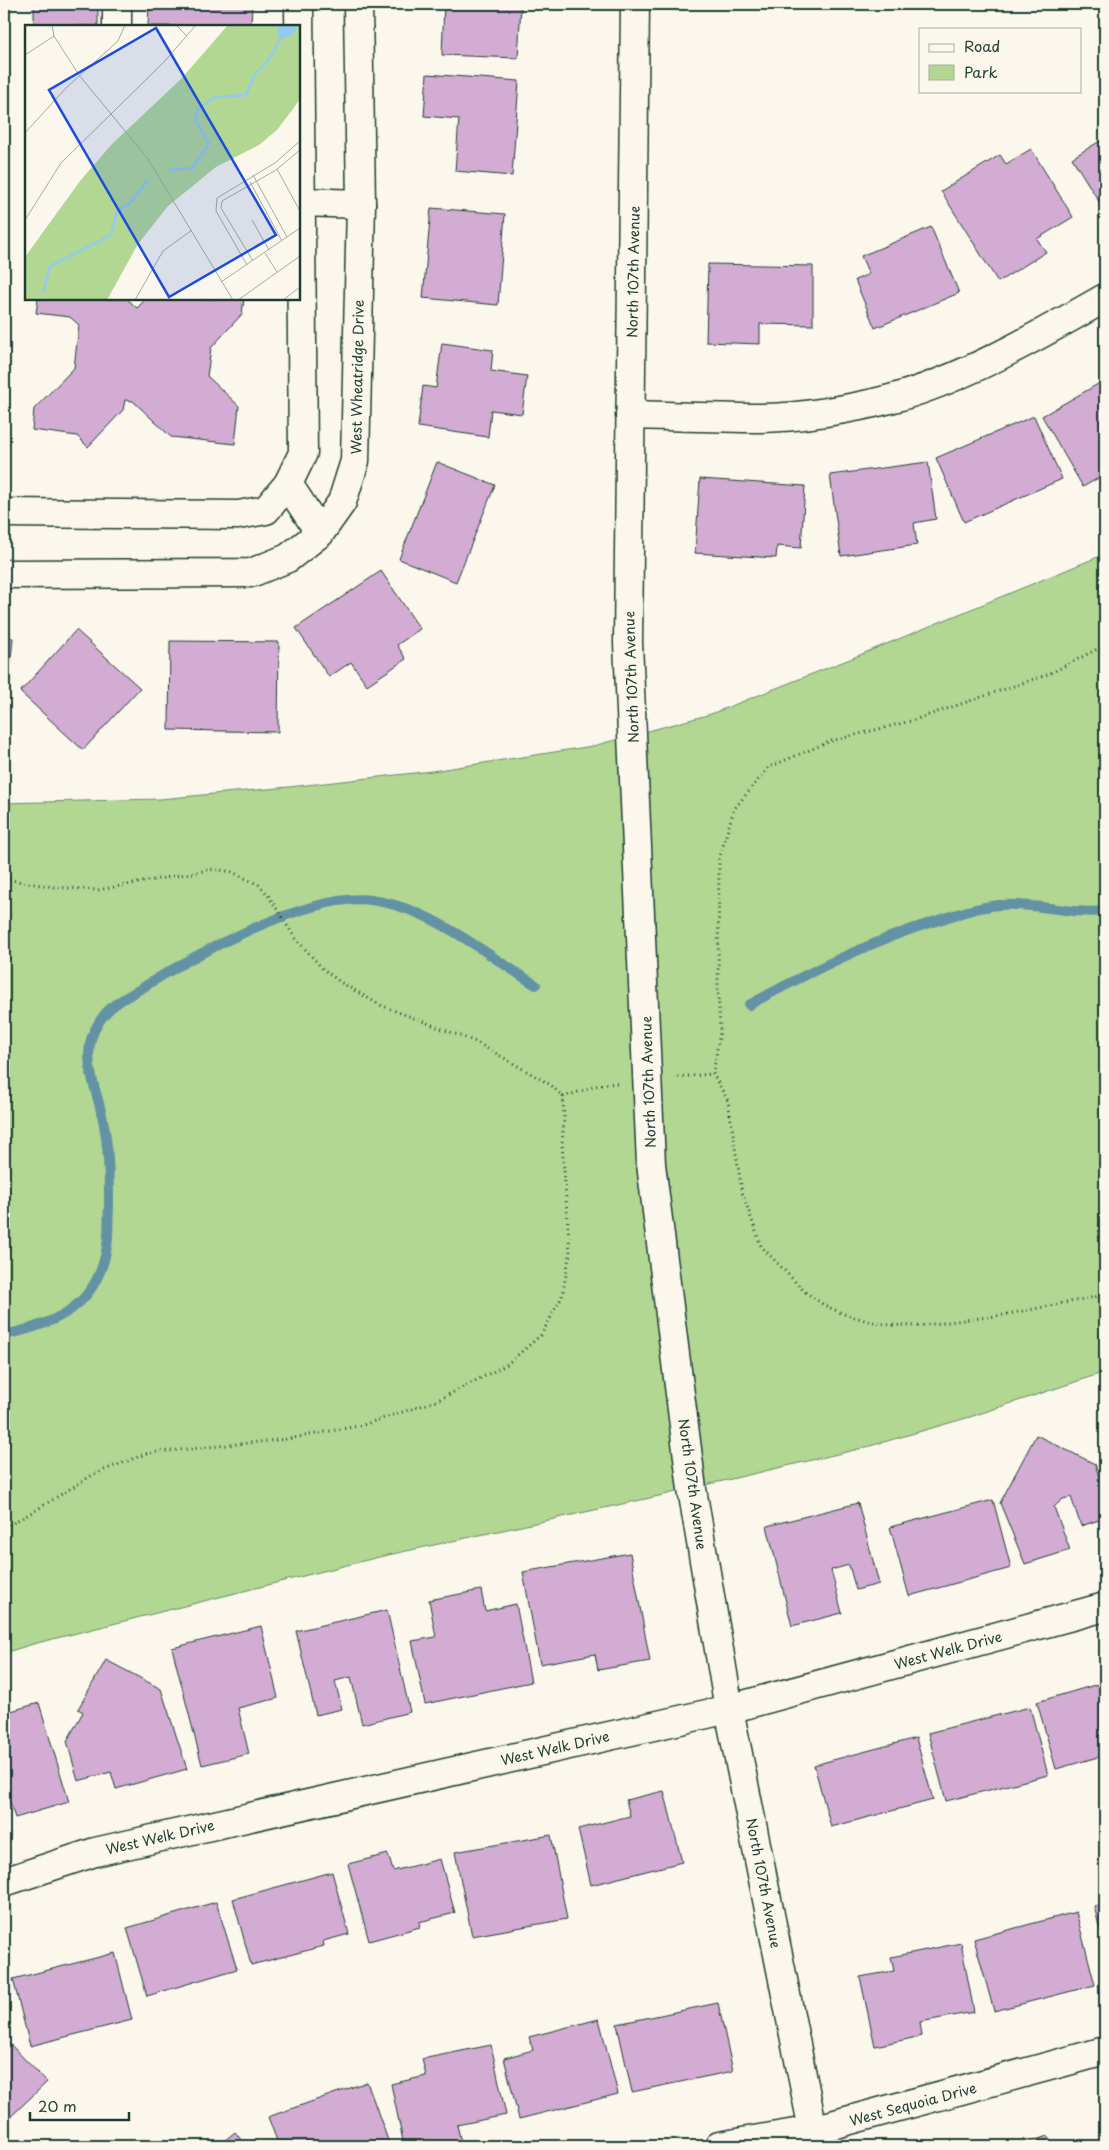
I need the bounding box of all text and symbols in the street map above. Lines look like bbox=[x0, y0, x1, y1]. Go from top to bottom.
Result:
inset map bbox=[25, 25, 300, 300]
legend bbox=[919, 28, 1082, 92]
text: Road bbox=[964, 34, 1000, 57]
text: Park bbox=[964, 60, 998, 83]
street label: North 107th Avenue bbox=[621, 206, 645, 338]
street label: West Wheatridge Drive bbox=[345, 300, 369, 454]
street label: North 107th Avenue bbox=[618, 611, 644, 743]
street label: North 107th Avenue bbox=[635, 1016, 661, 1148]
street label: North 107th Avenue bbox=[673, 1417, 713, 1551]
street label: West Welk Drive bbox=[892, 1626, 1004, 1674]
street label: West Welk Drive bbox=[499, 1725, 611, 1771]
street label: West Welk Drive bbox=[104, 1814, 216, 1860]
street label: North 107th Avenue bbox=[741, 1816, 787, 1950]
street label: West Sequoia Drive bbox=[847, 2077, 979, 2131]
scale bar bbox=[30, 2090, 129, 2122]
text: 20 m bbox=[38, 2094, 77, 2117]

